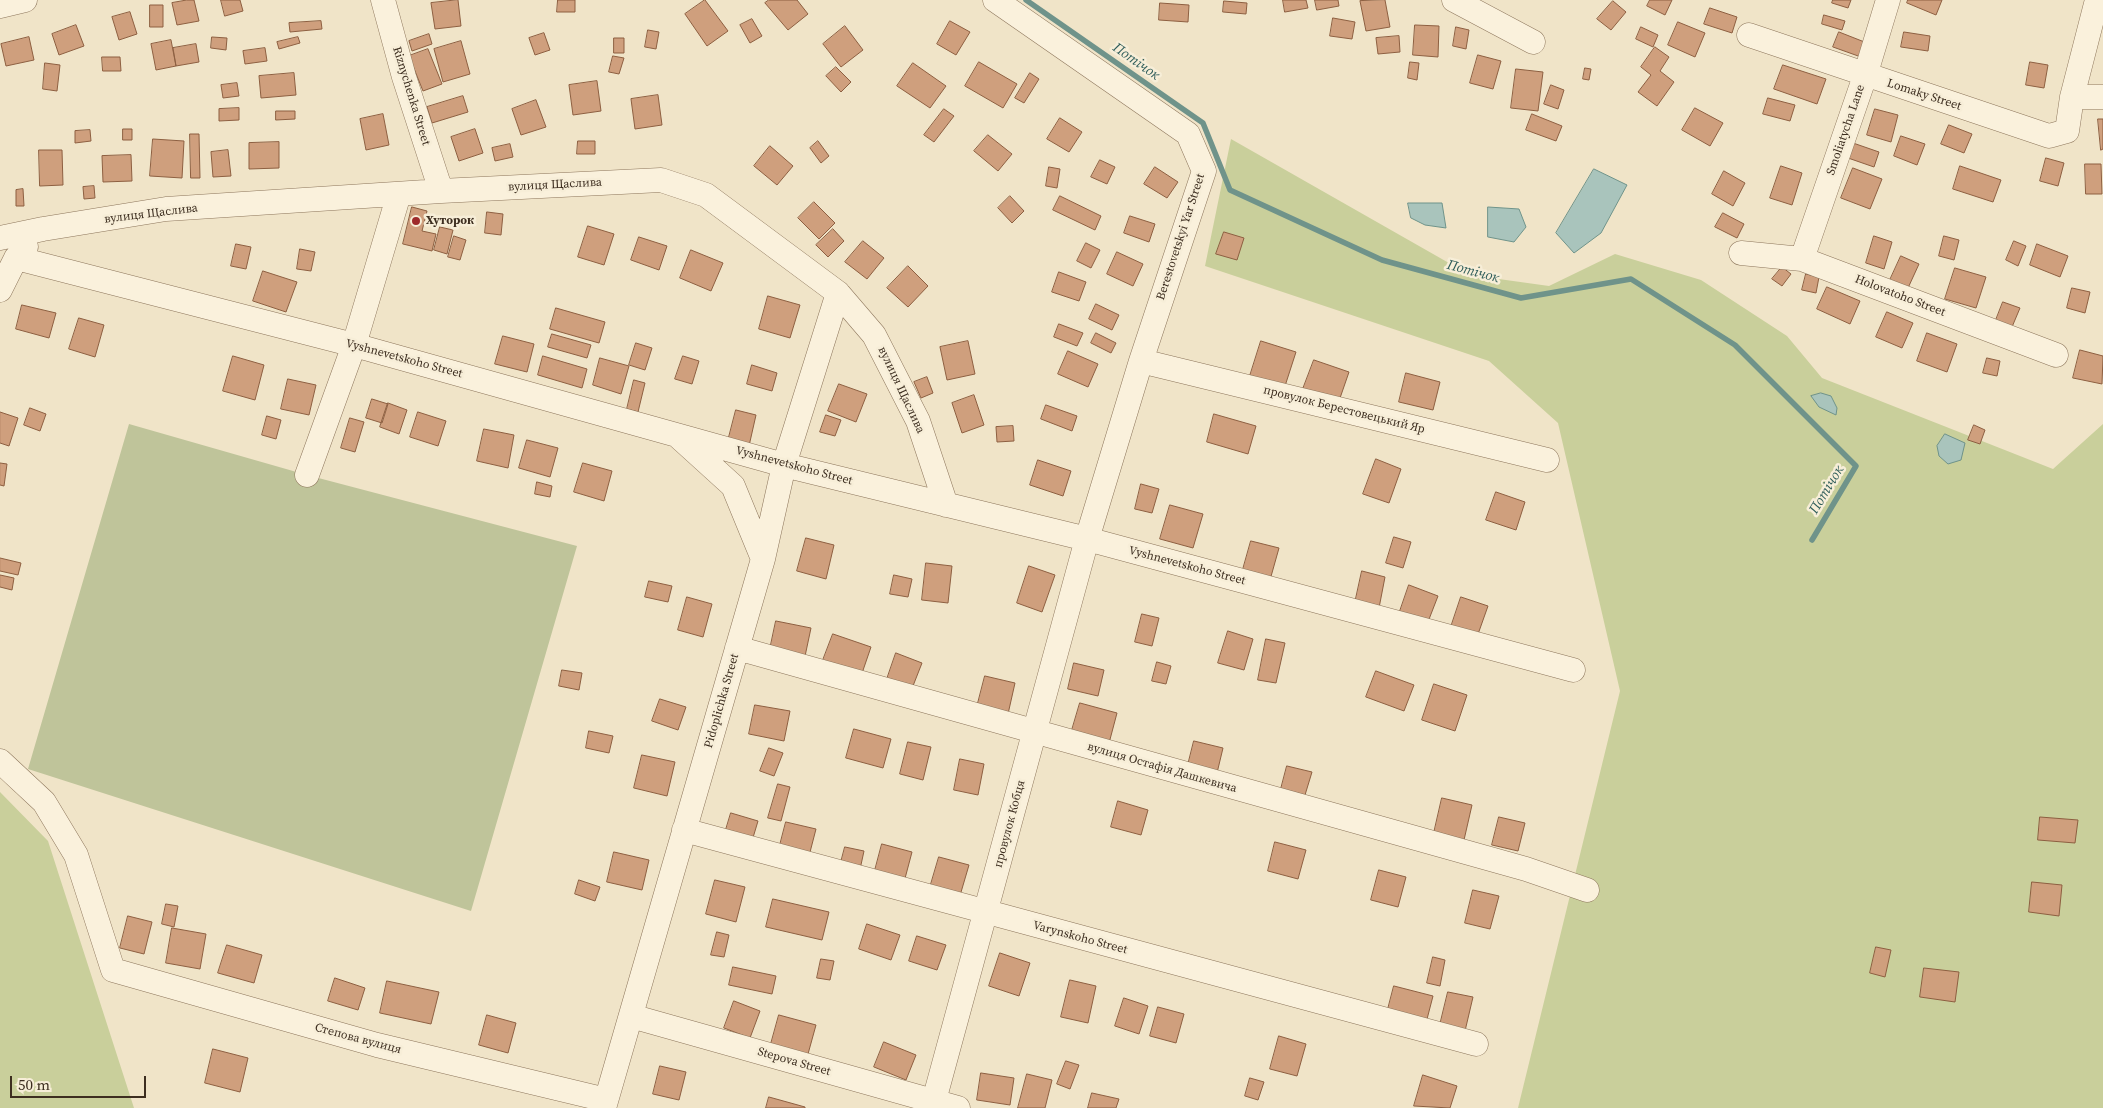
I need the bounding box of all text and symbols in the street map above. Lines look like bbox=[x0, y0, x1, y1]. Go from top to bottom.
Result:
water label: Потічок bbox=[1109, 40, 1163, 84]
street label: Riznychenka Street bbox=[389, 45, 433, 147]
street label: Lomaky Street bbox=[1885, 76, 1963, 114]
street label: Smoliatycha Lane bbox=[1824, 83, 1868, 177]
street label: Berestovetskyi Yar Street bbox=[1154, 172, 1208, 302]
street label: вулиця Щаслива bbox=[508, 175, 602, 195]
street label: вулиця Щаслива bbox=[103, 201, 199, 227]
place label: Хуторок bbox=[426, 214, 474, 228]
marker: Хуторок bbox=[410, 215, 422, 227]
water label: Потічок bbox=[1445, 257, 1501, 287]
street label: Holovatoho Street bbox=[1853, 272, 1947, 320]
street label: Vyshnevetskoho Street bbox=[344, 336, 464, 382]
street label: вулиця Щаслива bbox=[875, 344, 927, 436]
street label: провулок Берестовецький Яр bbox=[1262, 383, 1426, 437]
street label: Vyshnevetskoho Street bbox=[734, 443, 854, 489]
water label: Потічок bbox=[1806, 463, 1848, 517]
street label: Vyshnevetskoho Street bbox=[1127, 543, 1247, 589]
street label: Pidoplichka Street bbox=[702, 652, 742, 750]
street label: вулиця Остафія Дашкевича bbox=[1086, 740, 1238, 796]
street label: провулок Кобця bbox=[991, 779, 1029, 869]
street label: Varynskoho Street bbox=[1031, 918, 1129, 958]
street label: Степова вулиця bbox=[313, 1021, 403, 1057]
street label: Stepova Street bbox=[756, 1045, 832, 1079]
scale bar bbox=[12, 1066, 149, 1098]
text: 50 m bbox=[18, 1074, 50, 1095]

